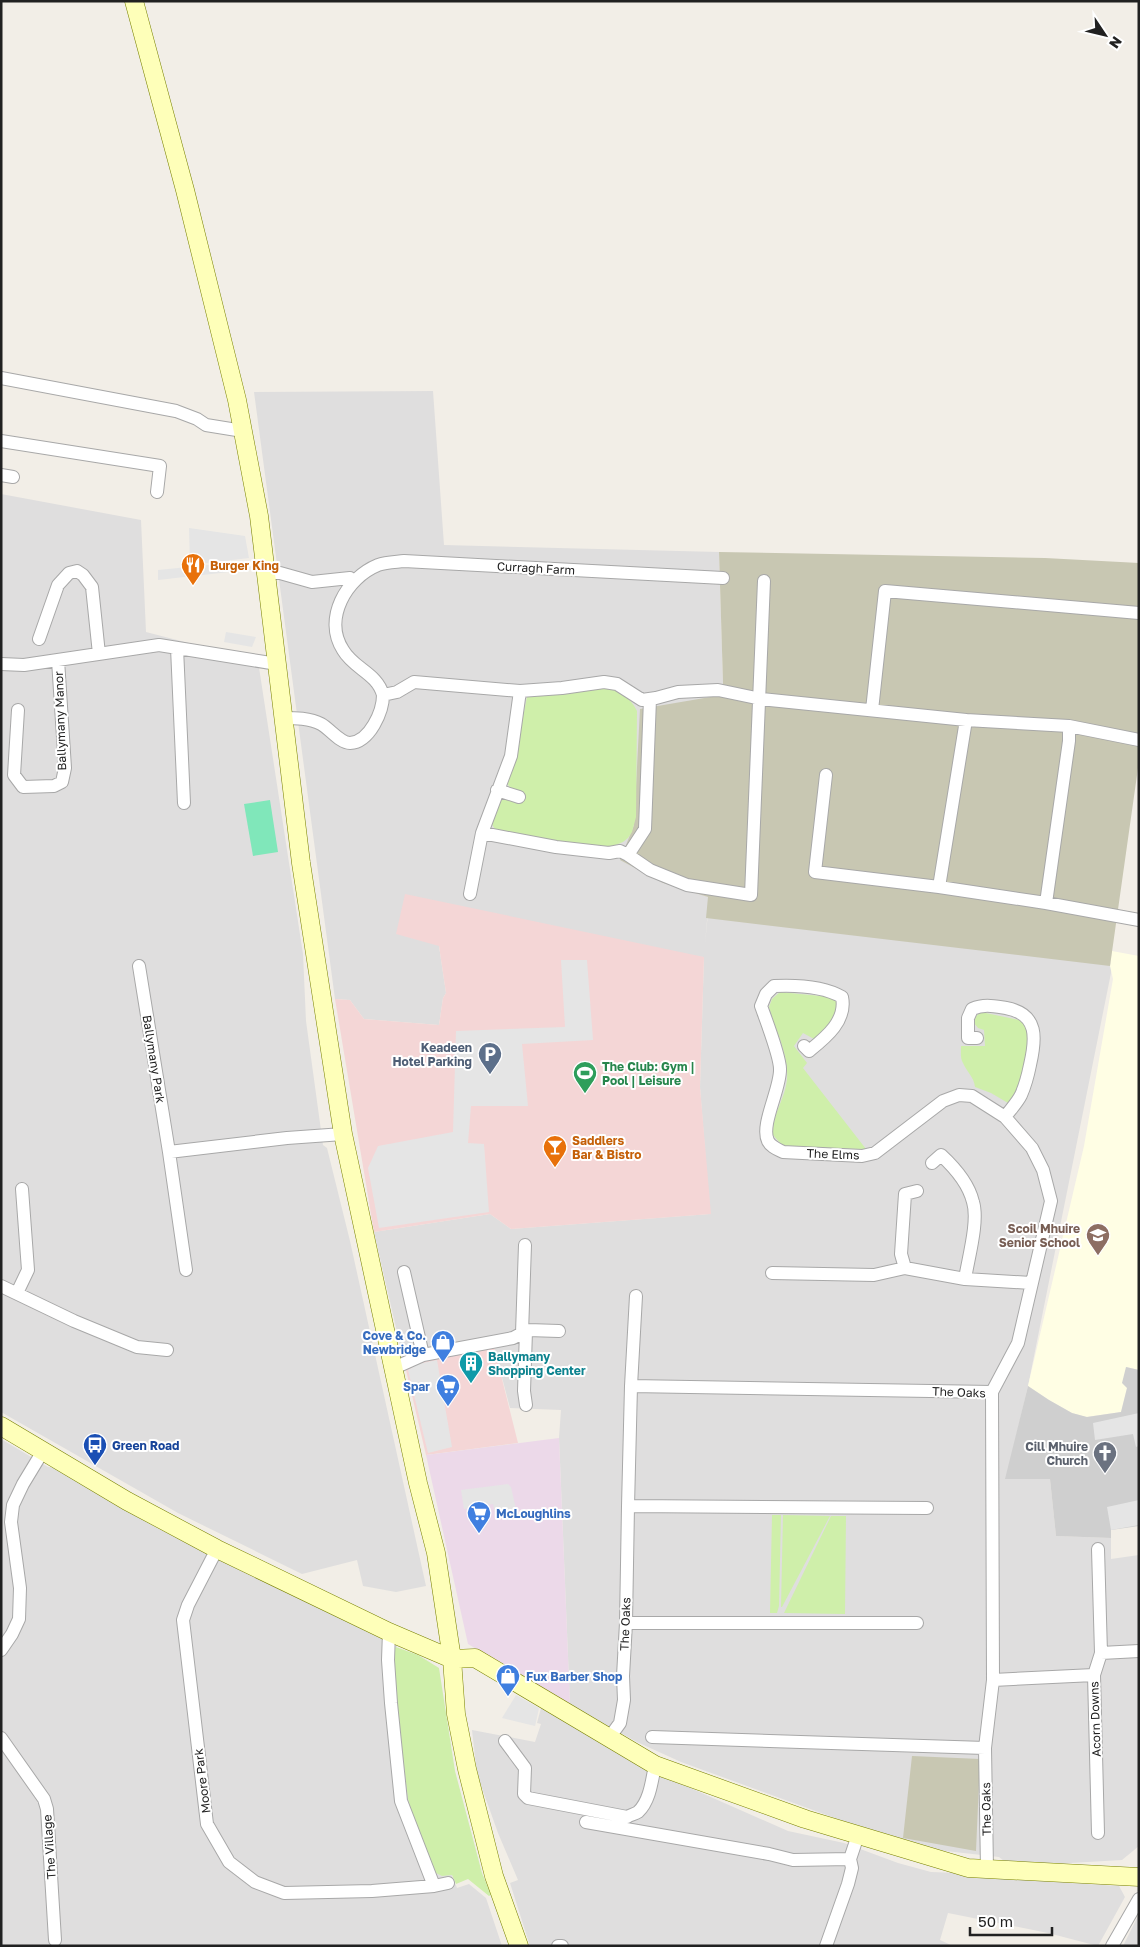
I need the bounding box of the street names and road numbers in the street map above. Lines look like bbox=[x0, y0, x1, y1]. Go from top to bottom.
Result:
street label: Curragh Farm bbox=[497, 558, 575, 578]
street label: Ballymany Manor bbox=[51, 671, 69, 771]
street label: Ballymany Park bbox=[140, 1014, 168, 1104]
street label: The Elms bbox=[806, 1146, 860, 1162]
street label: The Oaks bbox=[932, 1384, 986, 1400]
street label: The Oaks bbox=[617, 1597, 633, 1651]
street label: Acorn Downs bbox=[1086, 1681, 1104, 1757]
street label: Moore Park bbox=[191, 1748, 213, 1814]
street label: The Oaks bbox=[978, 1782, 994, 1836]
street label: The Village bbox=[39, 1814, 59, 1880]

